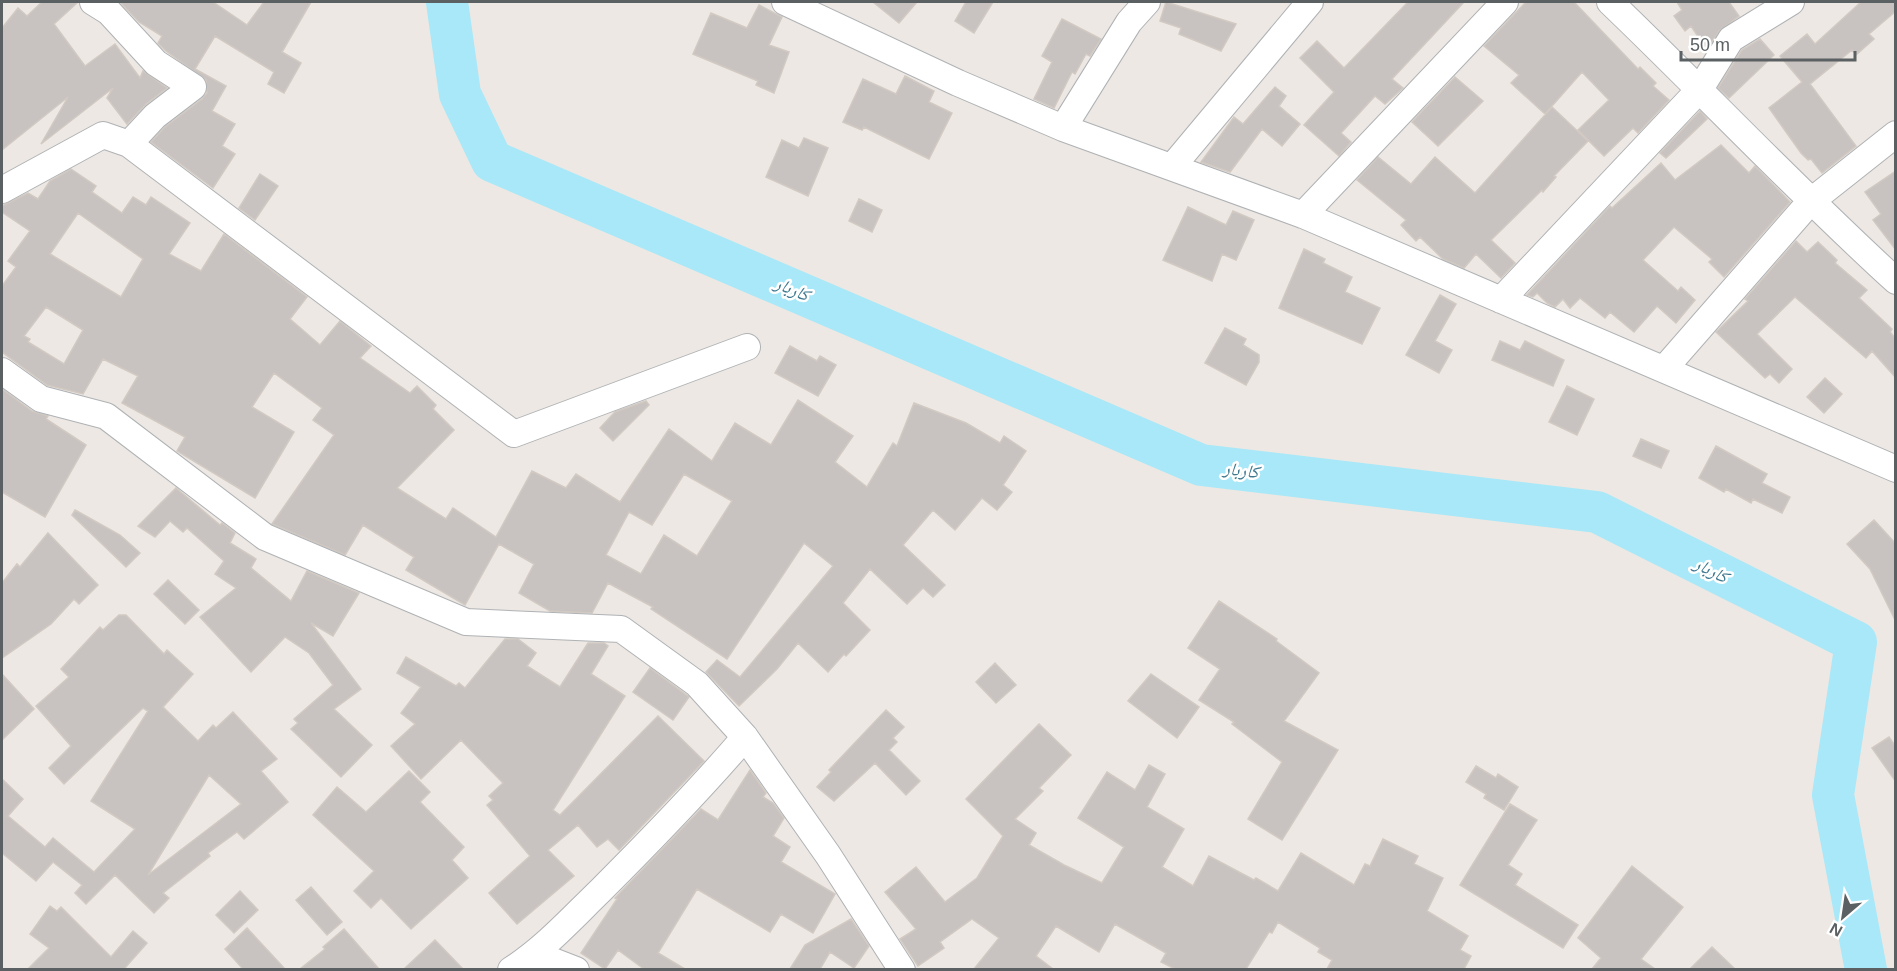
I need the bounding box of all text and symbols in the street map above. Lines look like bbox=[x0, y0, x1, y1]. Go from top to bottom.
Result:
scale bar bbox=[1681, 24, 1855, 62]
text: 50 m bbox=[1690, 35, 1730, 55]
water label: کاربار bbox=[770, 272, 815, 307]
water label: کاربار bbox=[1220, 458, 1263, 483]
water label: کاربار bbox=[1689, 552, 1734, 589]
north arrow bbox=[1813, 887, 1873, 947]
text: N bbox=[1827, 919, 1845, 940]

